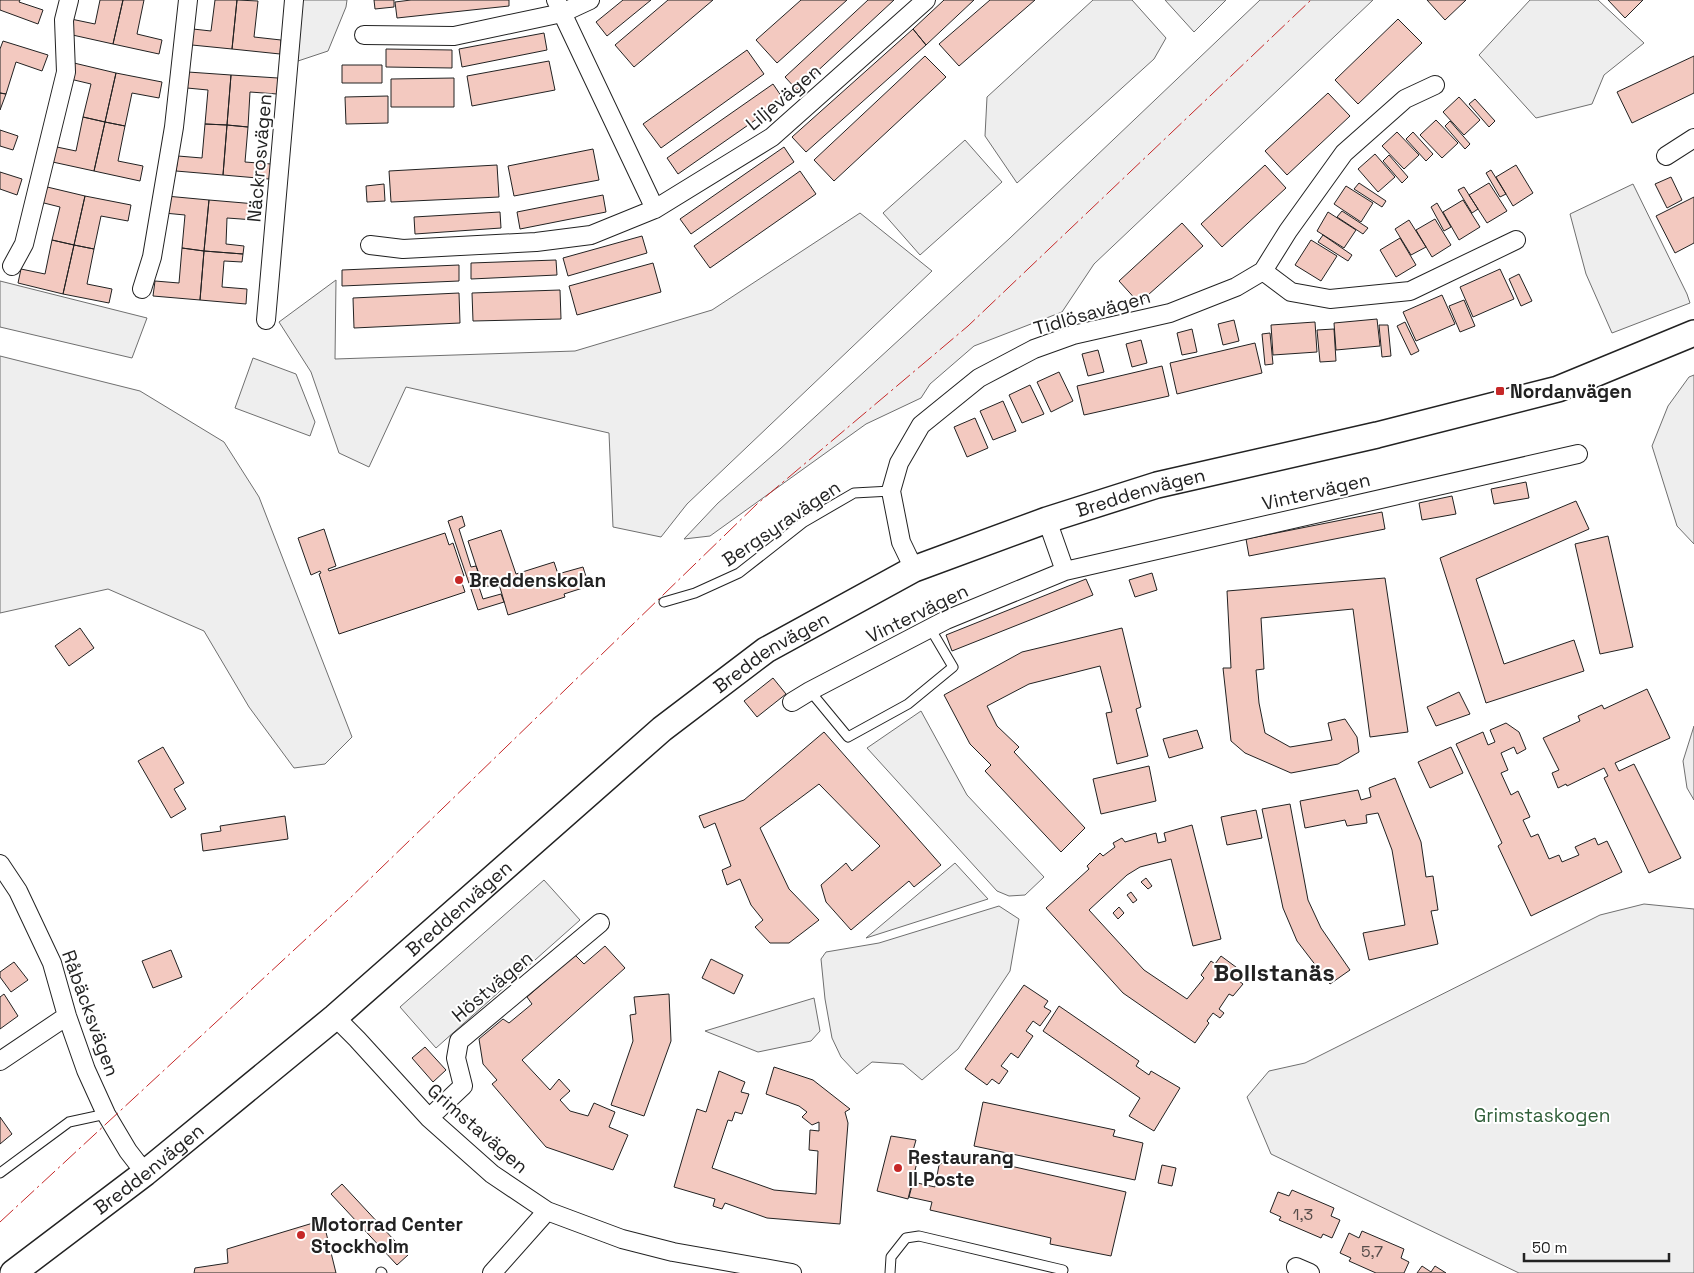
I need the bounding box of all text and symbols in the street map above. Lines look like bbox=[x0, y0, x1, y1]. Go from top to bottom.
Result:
street label: Liljevägen bbox=[740, 59, 826, 136]
street label: Näckrosvägen bbox=[241, 93, 278, 223]
street label: Tidlösavägen bbox=[1031, 284, 1153, 341]
place label: Nordanvägen bbox=[1510, 379, 1632, 404]
marker: Nordanvägen bbox=[1494, 385, 1506, 397]
street label: Breddenvägen bbox=[1073, 462, 1208, 523]
street label: Vintervägen bbox=[1260, 467, 1373, 516]
street label: Bergsyravägen bbox=[717, 475, 845, 572]
place label: Breddenskolan bbox=[469, 568, 606, 593]
marker: Breddenskolan bbox=[453, 574, 465, 586]
street label: Vintervägen bbox=[862, 578, 972, 649]
street label: Breddenvägen bbox=[708, 606, 834, 699]
street label: Breddenvägen bbox=[400, 855, 517, 962]
street label: Höstvägen bbox=[447, 945, 538, 1028]
street label: Råbäcksvägen bbox=[56, 947, 125, 1080]
district label: Bollstanäs bbox=[1213, 957, 1335, 988]
street label: Grimstavägen bbox=[422, 1078, 533, 1179]
park label: Grimstaskogen bbox=[1474, 1103, 1610, 1128]
street label: Breddenvägen bbox=[89, 1118, 209, 1220]
place label: Restaurang Il Poste bbox=[908, 1145, 1014, 1192]
marker: Restaurang Il Poste bbox=[892, 1162, 904, 1174]
house number: 1,3 bbox=[1293, 1204, 1313, 1225]
place label: Motorrad Center Stockholm bbox=[311, 1212, 463, 1259]
marker: Motorrad Center Stockholm bbox=[295, 1229, 307, 1241]
scale bar bbox=[1524, 1230, 1669, 1262]
text: 50 m bbox=[1532, 1238, 1567, 1257]
house number: 5,7 bbox=[1361, 1241, 1383, 1262]

